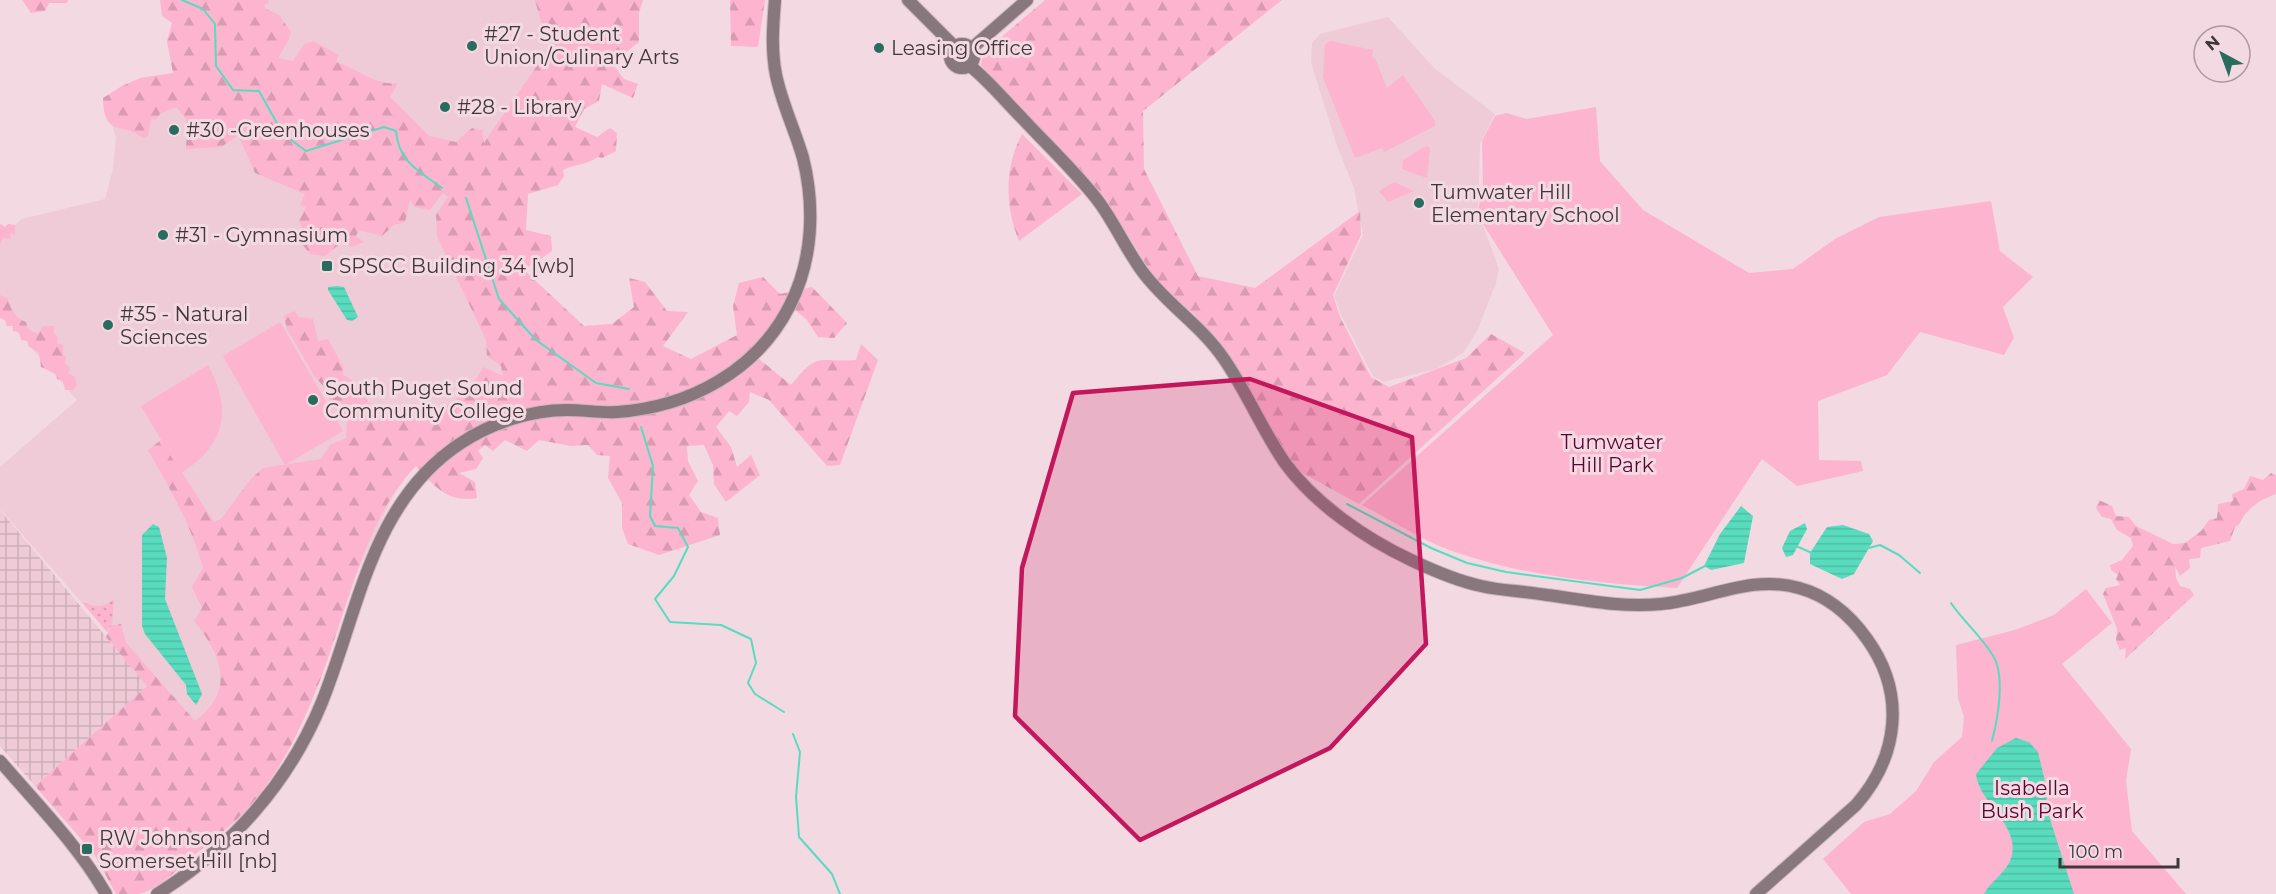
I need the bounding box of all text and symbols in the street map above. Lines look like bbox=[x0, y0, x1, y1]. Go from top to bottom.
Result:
place label: #27 - Student Union/Culinary Arts bbox=[484, 22, 679, 69]
north arrow bbox=[2192, 24, 2252, 84]
text: N bbox=[2201, 32, 2224, 54]
place label: Leasing Office bbox=[891, 36, 1033, 60]
marker: #27 - Student Union/Culinary Arts bbox=[465, 39, 479, 53]
marker: Leasing Office bbox=[872, 41, 886, 55]
place label: #28 - Library bbox=[457, 95, 582, 119]
marker: #28 - Library bbox=[438, 100, 452, 114]
place label: #30 -Greenhouses bbox=[186, 118, 370, 142]
marker: #30 -Greenhouses bbox=[167, 123, 181, 137]
place label: Tumwater Hill Elementary School bbox=[1431, 180, 1620, 227]
marker: Tumwater Hill Elementary School bbox=[1412, 196, 1426, 210]
place label: #31 - Gymnasium bbox=[175, 223, 348, 247]
marker: #31 - Gymnasium bbox=[156, 228, 170, 242]
place label: SPSCC Building 34 [wb] bbox=[339, 254, 575, 278]
marker: SPSCC Building 34 [wb] bbox=[320, 259, 334, 273]
place label: #35 - Natural Sciences bbox=[120, 302, 248, 349]
marker: #35 - Natural Sciences bbox=[101, 318, 115, 332]
place label: South Puget Sound Community College bbox=[325, 376, 524, 423]
marker: South Puget Sound Community College bbox=[306, 393, 320, 407]
park label: Tumwater Hill Park bbox=[1561, 430, 1663, 477]
park label: Isabella Bush Park bbox=[1981, 776, 2083, 823]
place label: RW Johnson and Somerset Hill [nb] bbox=[99, 826, 278, 873]
scale bar bbox=[2060, 831, 2178, 869]
text: 100 m bbox=[2069, 841, 2123, 863]
marker: RW Johnson and Somerset Hill [nb] bbox=[80, 842, 94, 856]

